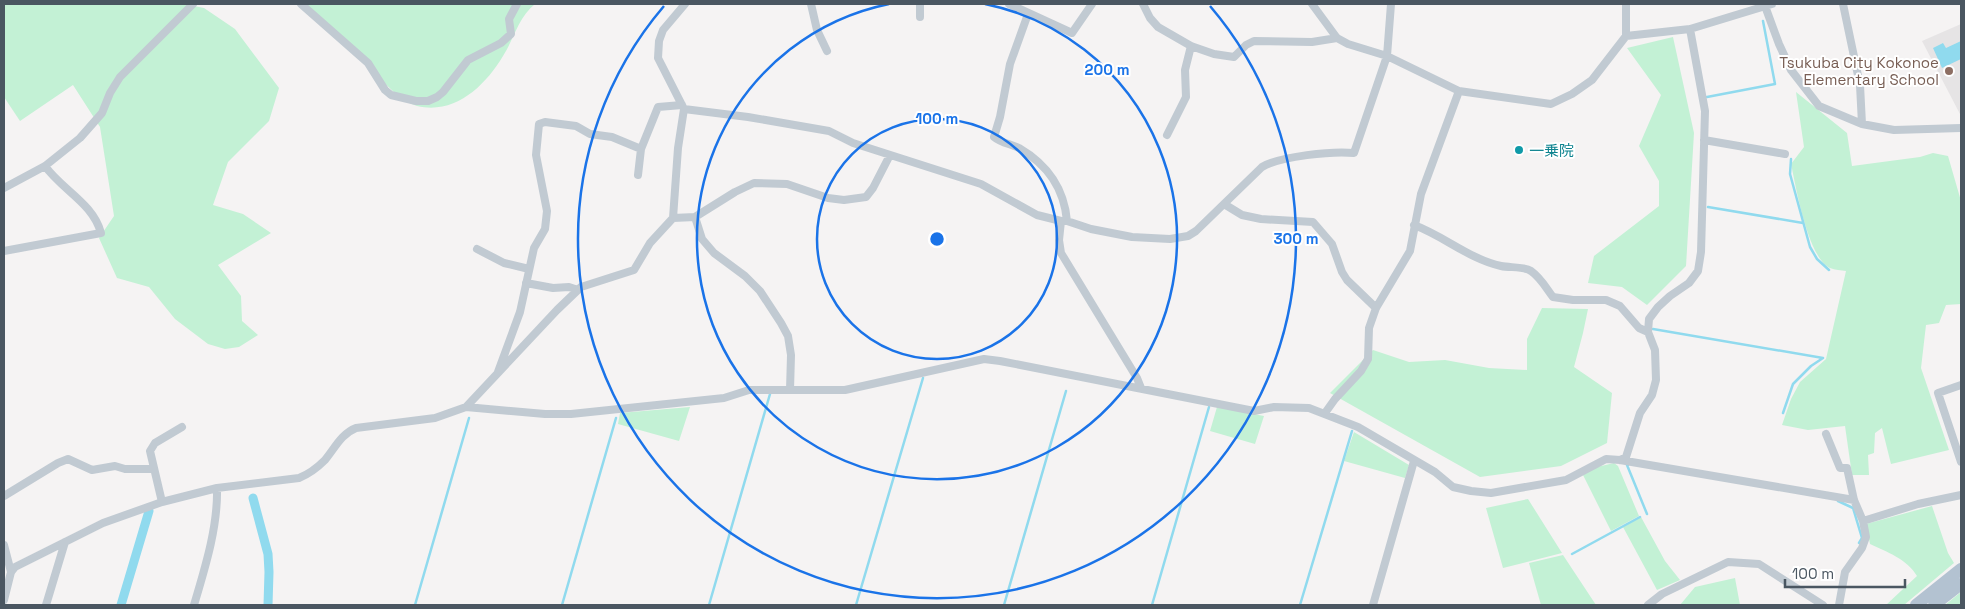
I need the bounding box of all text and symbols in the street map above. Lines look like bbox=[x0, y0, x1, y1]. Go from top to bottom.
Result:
place label: Tsukuba City Kokonoe Elementary School bbox=[1779, 53, 1939, 89]
text: 200 m bbox=[1085, 60, 1129, 79]
marker: Tsukuba City Kokonoe Elementary School bbox=[1943, 65, 1955, 77]
text: 100 m bbox=[916, 109, 958, 128]
place label: 一乗院 bbox=[1529, 141, 1574, 160]
marker: 一乗院 bbox=[1513, 144, 1525, 156]
text: 300 m bbox=[1273, 229, 1319, 248]
centre of rings bbox=[928, 230, 946, 248]
scale bar bbox=[1785, 556, 1905, 588]
text: 100 m bbox=[1792, 564, 1834, 583]

